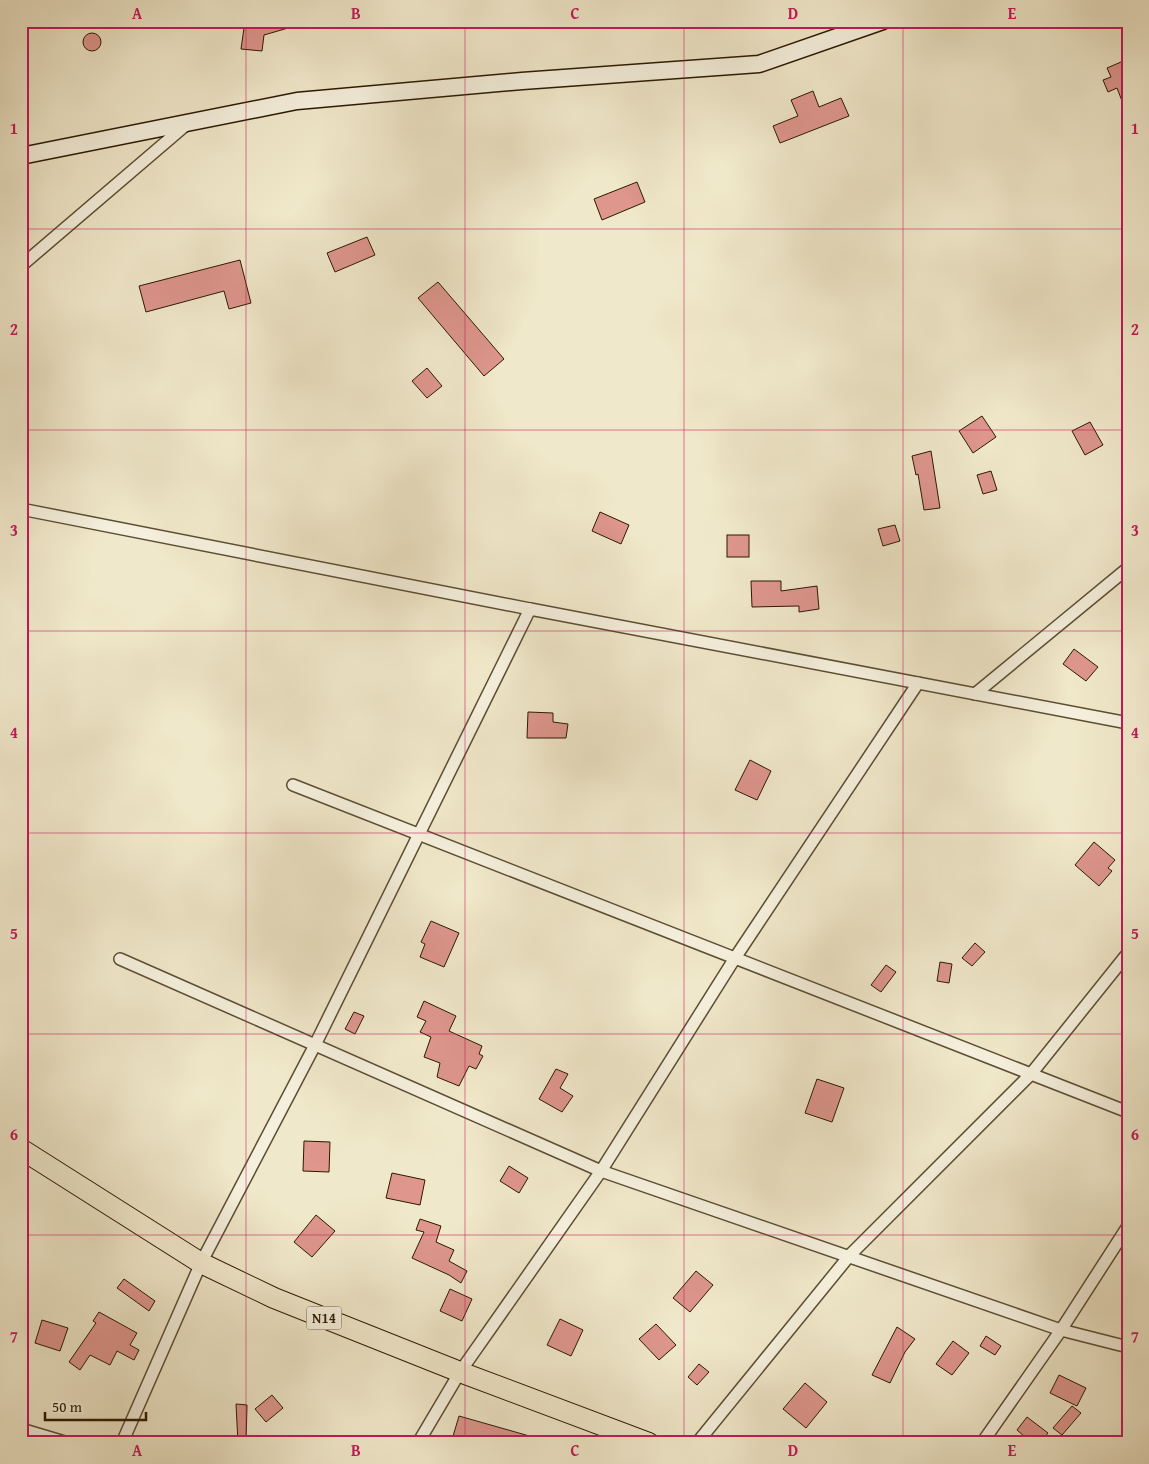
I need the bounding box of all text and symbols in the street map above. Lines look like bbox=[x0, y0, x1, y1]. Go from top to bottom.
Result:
text: A bbox=[132, 1, 143, 25]
text: B bbox=[351, 1, 361, 25]
text: C bbox=[570, 1, 580, 25]
text: D bbox=[788, 1, 798, 25]
text: E bbox=[1008, 1, 1017, 25]
text: 1 bbox=[10, 116, 18, 140]
text: 1 bbox=[1131, 116, 1139, 140]
text: 2 bbox=[10, 317, 18, 341]
text: 2 bbox=[1131, 317, 1139, 341]
text: 3 bbox=[10, 518, 18, 542]
text: 3 bbox=[1131, 518, 1139, 542]
text: 4 bbox=[10, 720, 18, 744]
text: 4 bbox=[1131, 720, 1139, 744]
text: 5 bbox=[10, 921, 18, 945]
text: 5 bbox=[1131, 921, 1139, 945]
text: 6 bbox=[10, 1122, 18, 1146]
text: 6 bbox=[1131, 1122, 1139, 1146]
road number: N14 bbox=[306, 1306, 342, 1330]
text: 7 bbox=[10, 1324, 18, 1348]
text: 7 bbox=[1131, 1324, 1139, 1348]
scale bar bbox=[45, 1389, 146, 1421]
text: 50 m bbox=[52, 1396, 83, 1417]
text: A bbox=[132, 1438, 143, 1462]
text: B bbox=[351, 1438, 361, 1462]
text: C bbox=[570, 1438, 580, 1462]
text: D bbox=[788, 1438, 798, 1462]
text: E bbox=[1008, 1438, 1017, 1462]

